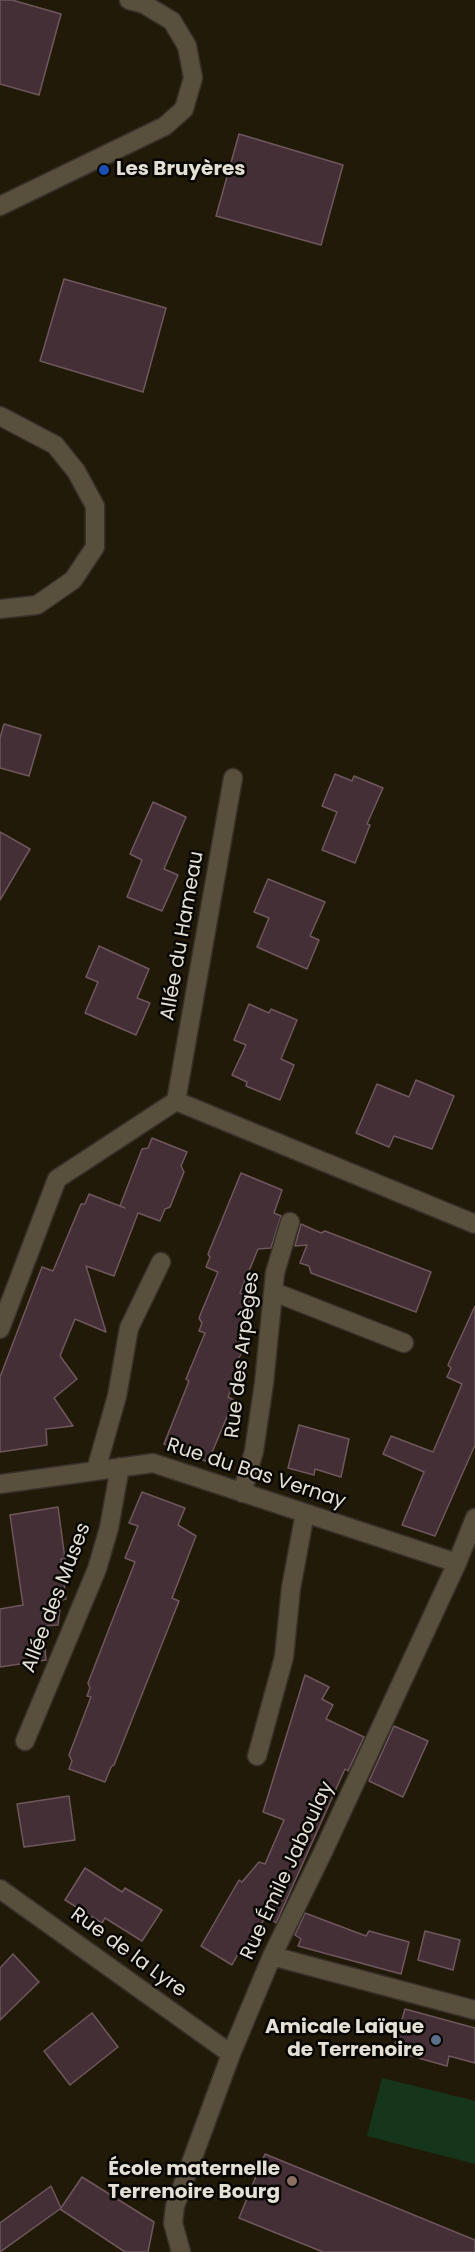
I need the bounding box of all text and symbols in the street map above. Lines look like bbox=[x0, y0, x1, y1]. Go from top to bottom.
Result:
place label: Les Bruyères bbox=[116, 158, 245, 182]
marker: Les Bruyères bbox=[97, 163, 111, 177]
street label: Allée du Hameau bbox=[156, 849, 210, 1023]
street label: Rue des Arpèges bbox=[221, 1270, 265, 1440]
street label: Rue du Bas Vernay bbox=[163, 1434, 349, 1514]
street label: Allée des Muses bbox=[17, 1520, 97, 1676]
street label: Rue Émile Jaboulay bbox=[236, 1778, 340, 1964]
street label: Rue de la Lyre bbox=[65, 1903, 191, 2003]
place label: Amicale Laïque de Terrenoire bbox=[265, 2016, 424, 2063]
marker: Amicale Laïque de Terrenoire bbox=[429, 2033, 443, 2047]
place label: École maternelle Terrenoire Bourg bbox=[108, 2158, 280, 2205]
marker: École maternelle Terrenoire Bourg bbox=[285, 2174, 299, 2188]

